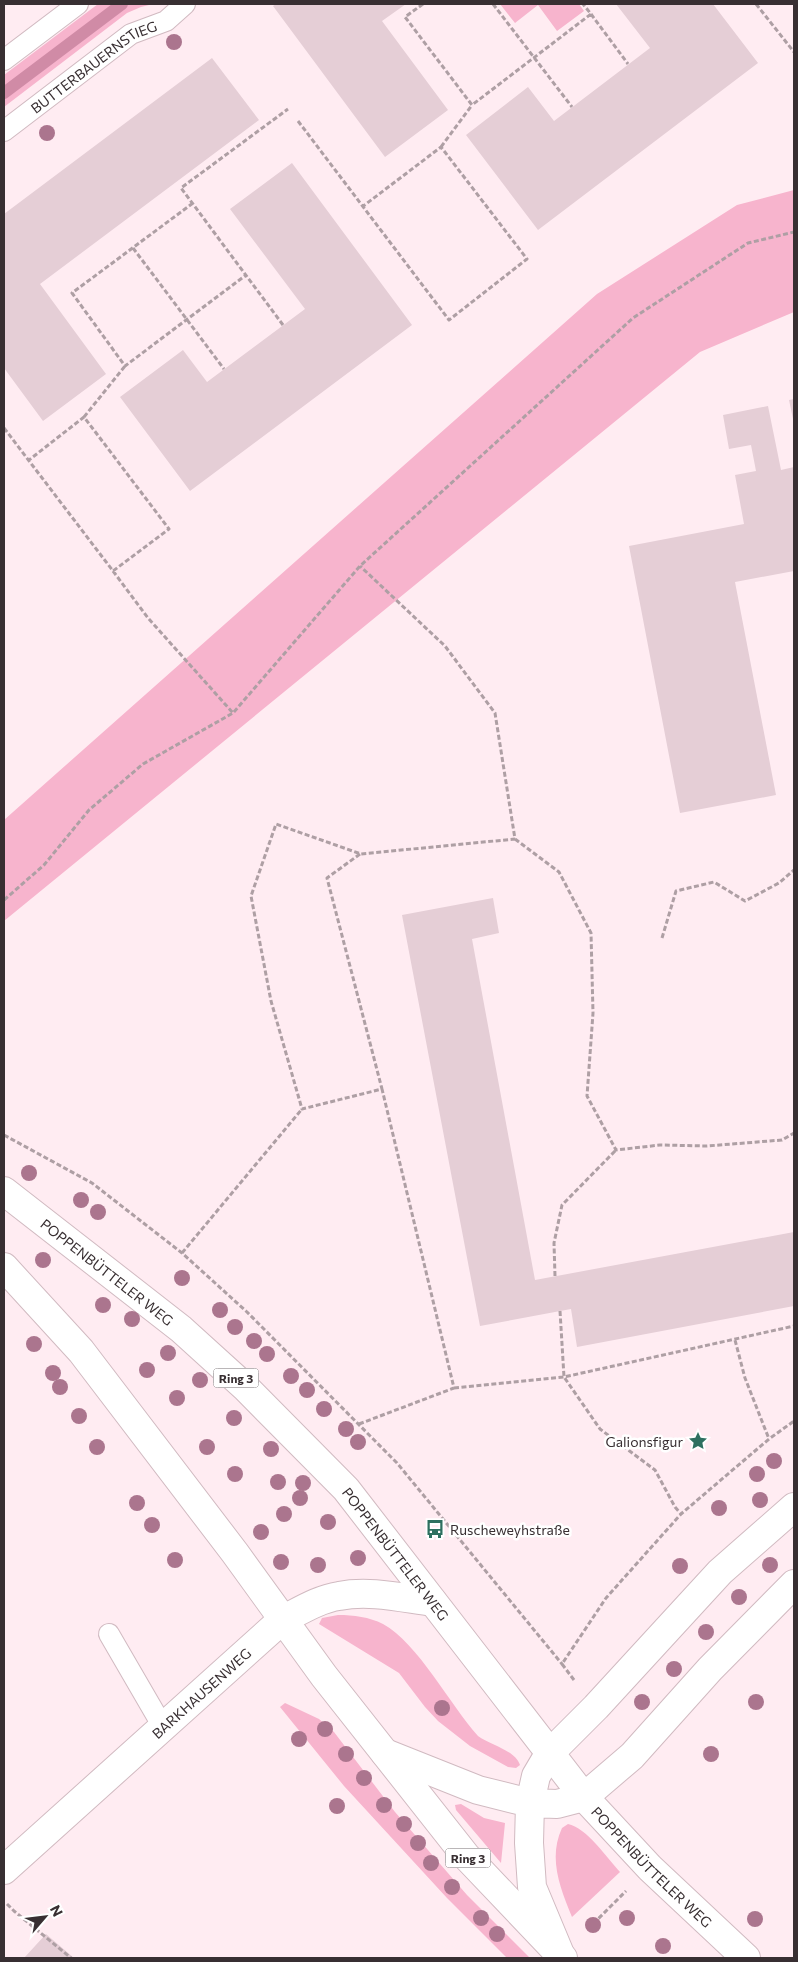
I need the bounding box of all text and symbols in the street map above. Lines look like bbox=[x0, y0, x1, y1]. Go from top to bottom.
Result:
street label: BUTTERBAUERNSTIEG bbox=[27, 17, 159, 116]
street label: POPPENBÜTTELER WEG bbox=[38, 1215, 177, 1329]
road number: Ring 3 bbox=[214, 1369, 258, 1388]
place icon: Galionsfigur bbox=[687, 1430, 709, 1452]
place label: Galionsfigur bbox=[605, 1433, 683, 1450]
street label: POPPENBÜTTELER WEG bbox=[339, 1484, 453, 1624]
bus stop icon: Ruscheweyhstraße bbox=[424, 1518, 446, 1540]
place label: Ruscheweyhstraße bbox=[450, 1521, 570, 1538]
street label: BARKHAUSENWEG bbox=[148, 1644, 254, 1742]
street label: POPPENBÜTTELER WEG bbox=[588, 1803, 716, 1930]
road number: Ring 3 bbox=[446, 1849, 490, 1868]
north arrow bbox=[20, 1892, 70, 1942]
text: N bbox=[47, 1902, 67, 1919]

